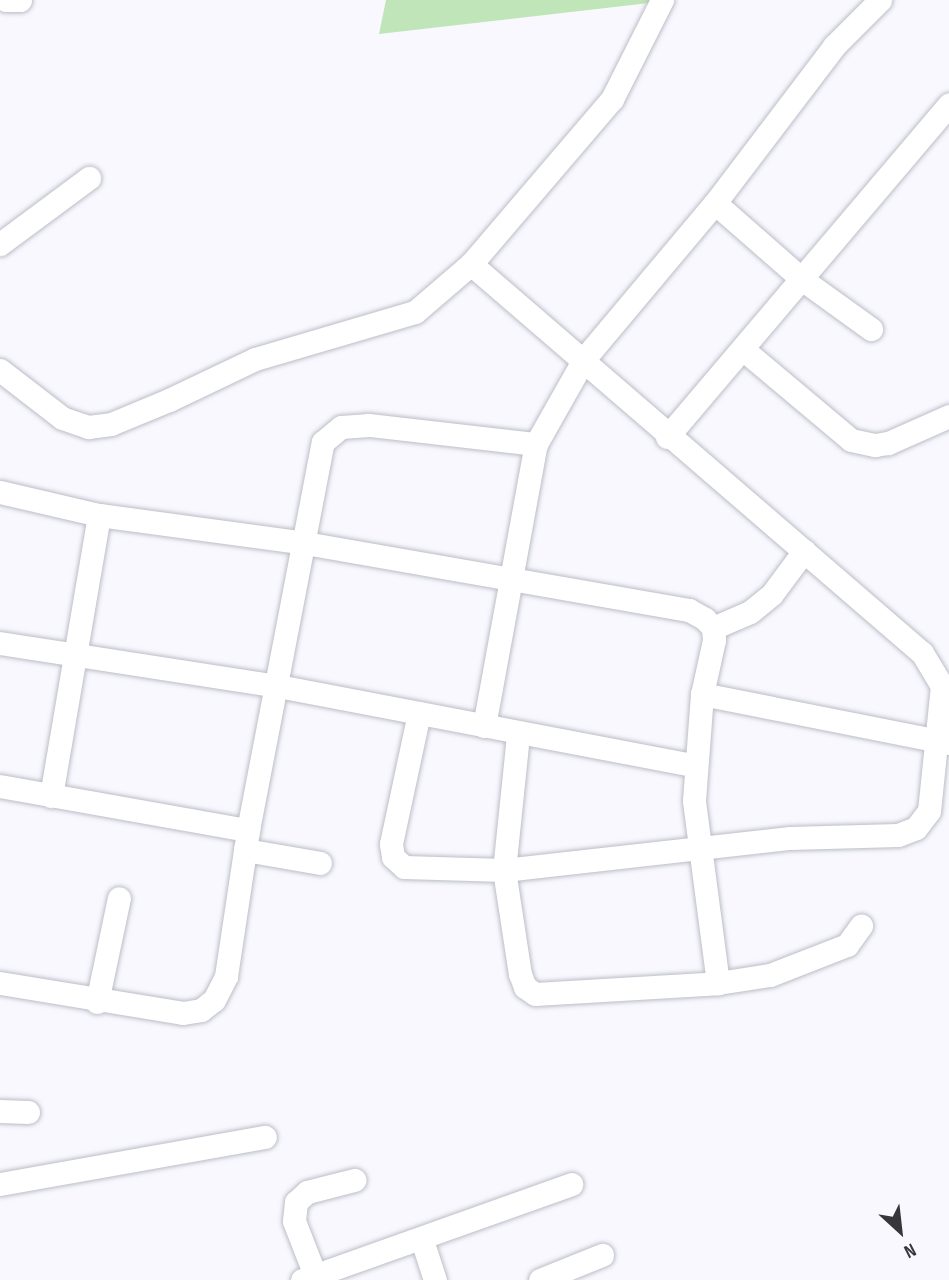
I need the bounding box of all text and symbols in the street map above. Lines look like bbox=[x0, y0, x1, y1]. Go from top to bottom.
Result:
north arrow bbox=[865, 1196, 935, 1266]
text: N bbox=[900, 1238, 920, 1263]

